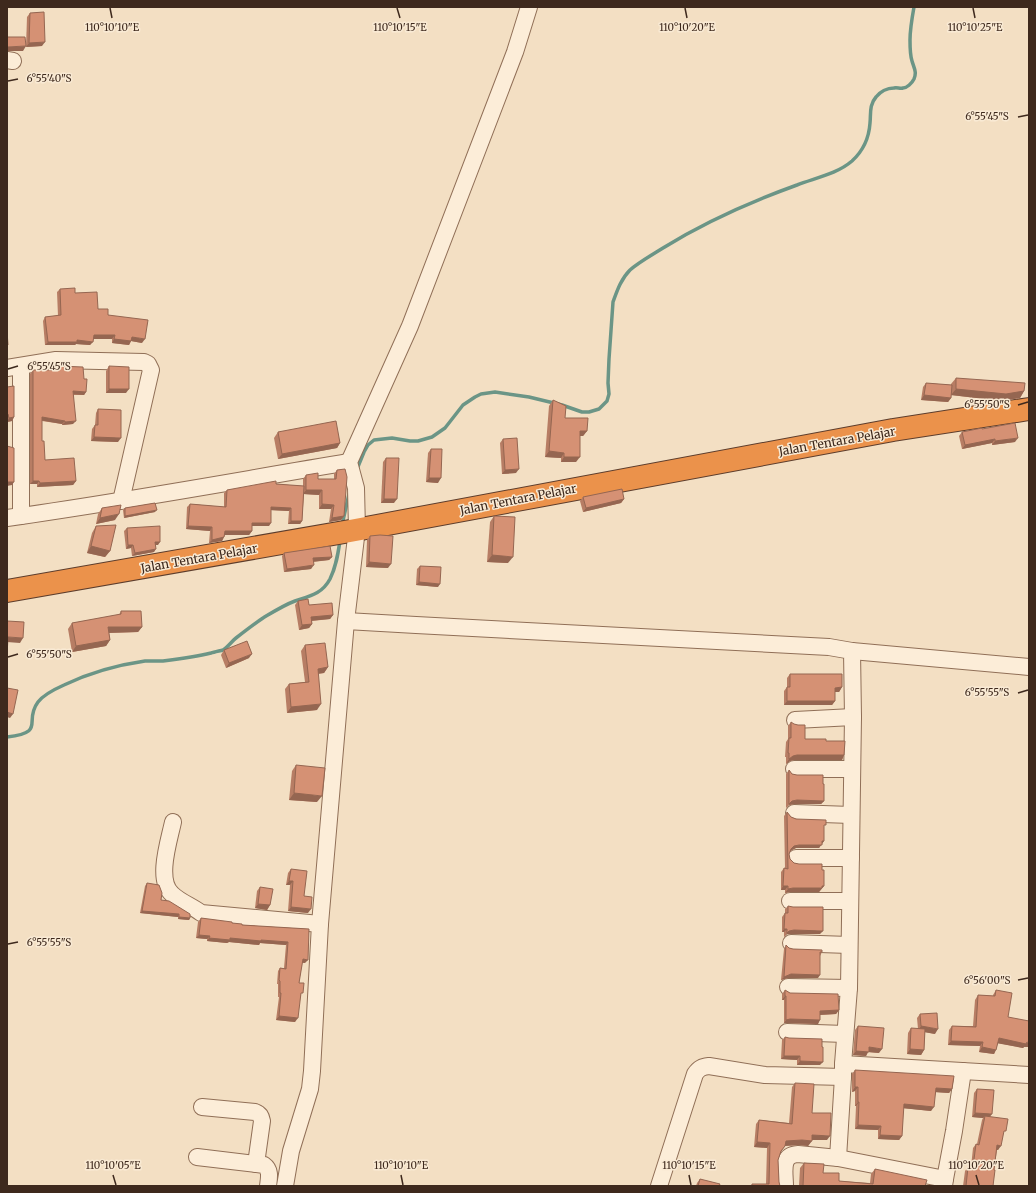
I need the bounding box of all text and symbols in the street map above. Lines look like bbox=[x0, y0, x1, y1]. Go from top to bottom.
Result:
text: 110°10'10"E bbox=[85, 21, 140, 34]
text: 110°10'15"E bbox=[373, 21, 427, 34]
text: 110°10'20"E bbox=[659, 21, 715, 34]
text: 110°10'25"E bbox=[948, 21, 1003, 34]
text: 6°55'40"S bbox=[26, 72, 72, 85]
text: 6°55'45"S bbox=[965, 110, 1009, 123]
text: 6°55'45"S bbox=[27, 360, 71, 373]
text: 6°55'50"S bbox=[964, 398, 1010, 411]
street label: Jalan Tentara Pelajar bbox=[776, 423, 897, 459]
street label: Jalan Tentara Pelajar bbox=[457, 480, 578, 518]
street label: Jalan Tentara Pelajar bbox=[138, 540, 259, 576]
text: 6°55'50"S bbox=[26, 648, 72, 661]
text: 6°55'55"S bbox=[965, 686, 1009, 699]
text: 6°55'55"S bbox=[27, 936, 71, 949]
text: 6°56'00"S bbox=[964, 974, 1010, 987]
text: 110°10'05"E bbox=[85, 1159, 141, 1172]
text: 110°10'10"E bbox=[374, 1159, 429, 1172]
text: 110°10'15"E bbox=[662, 1159, 716, 1172]
text: 110°10'20"E bbox=[948, 1159, 1004, 1172]

